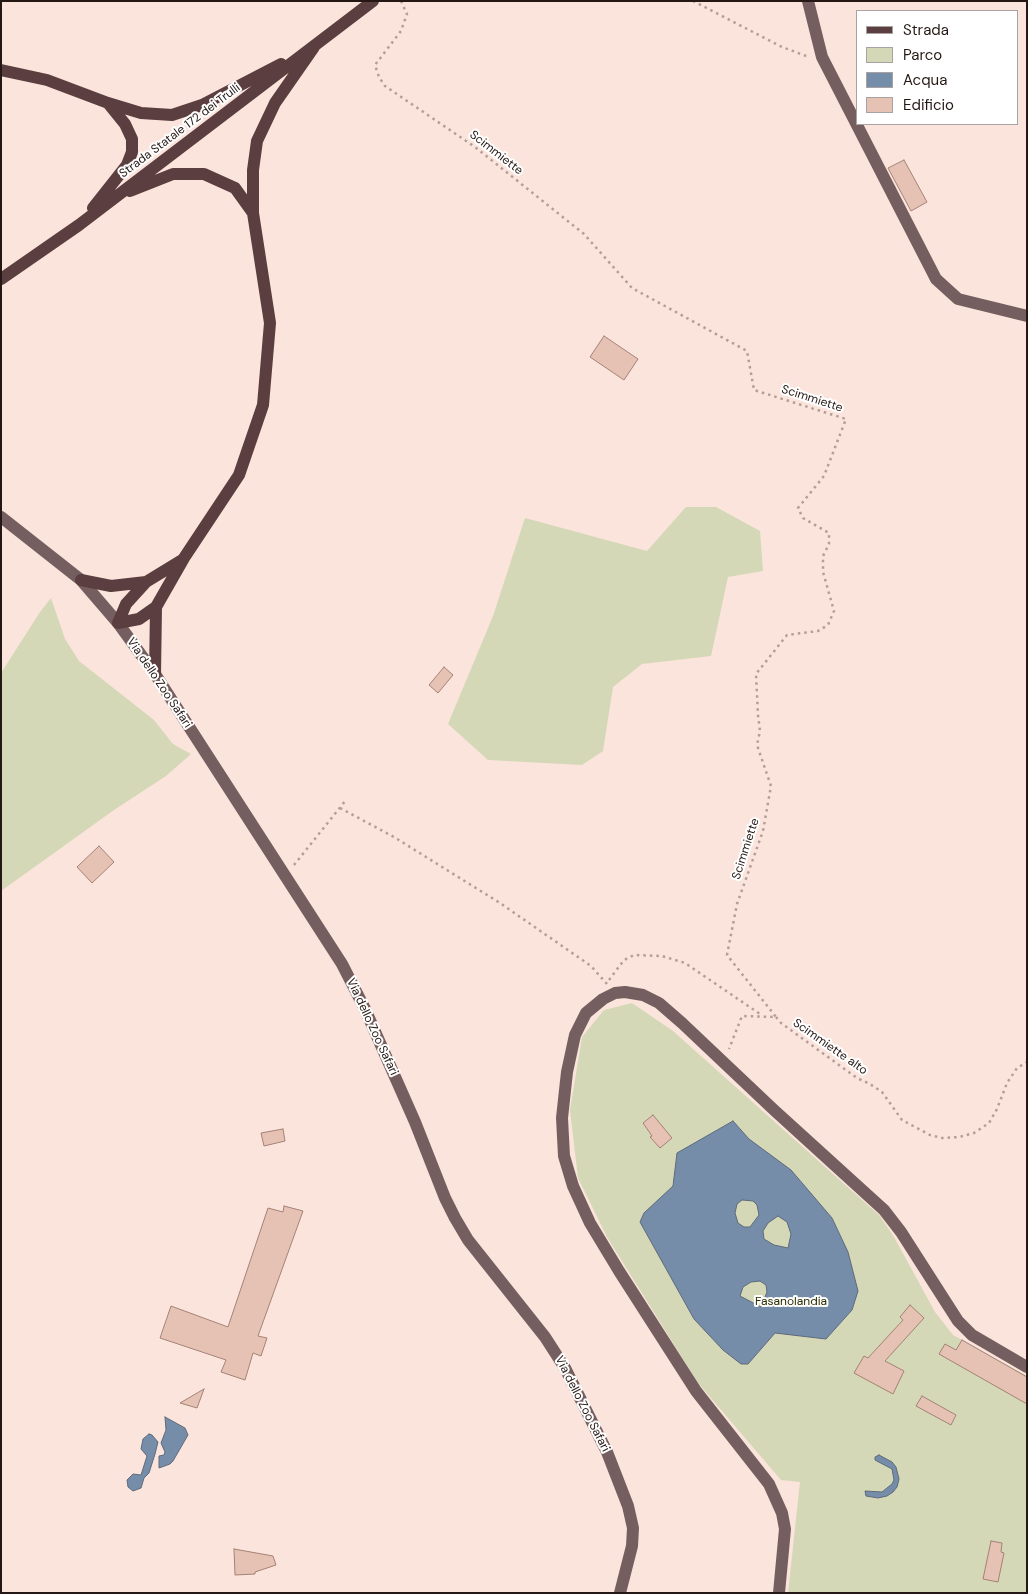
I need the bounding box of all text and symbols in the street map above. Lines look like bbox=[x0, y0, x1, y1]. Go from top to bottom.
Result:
legend bbox=[856, 10, 1018, 125]
text: Strada bbox=[903, 20, 949, 40]
text: Parco bbox=[903, 45, 942, 65]
text: Acqua bbox=[903, 70, 947, 90]
street label: Strada Statale 172 dei Trulli bbox=[117, 81, 243, 181]
text: Edificio bbox=[903, 95, 954, 115]
street label: Scimmiette bbox=[466, 128, 526, 178]
street label: Scimmiette bbox=[780, 382, 844, 416]
street label: Via dello Zoo Safari bbox=[123, 635, 195, 731]
street label: Scimmiette bbox=[729, 817, 763, 881]
street label: Via dello Zoo Safari bbox=[343, 976, 401, 1078]
street label: Scimmiette alto bbox=[790, 1016, 870, 1078]
park label: Fasanolandia bbox=[755, 1295, 827, 1309]
street label: Via dello Zoo Safari bbox=[552, 1354, 612, 1454]

